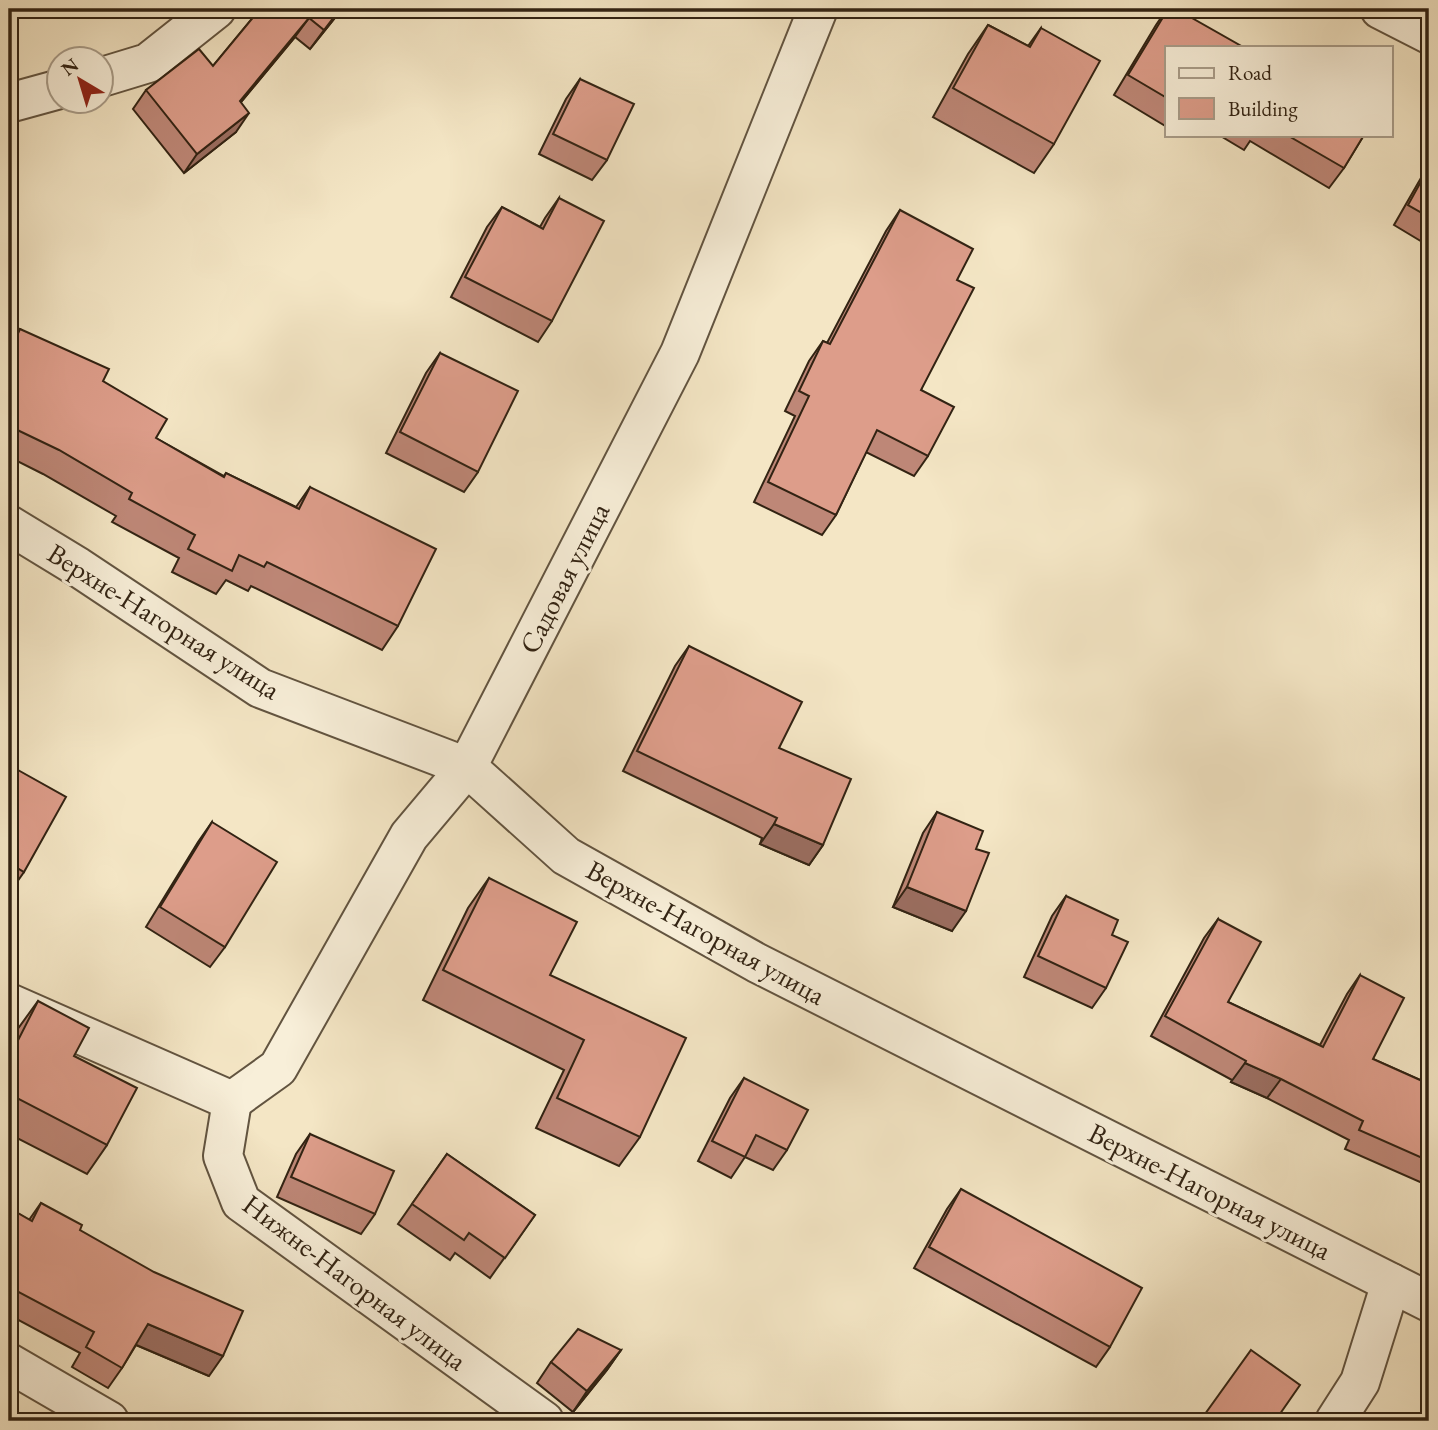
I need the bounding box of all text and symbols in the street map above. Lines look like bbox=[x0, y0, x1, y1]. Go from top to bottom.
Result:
north arrow bbox=[46, 46, 116, 116]
legend bbox=[1165, 46, 1392, 136]
text: N bbox=[56, 52, 84, 82]
text: Road bbox=[1228, 59, 1272, 86]
text: Building bbox=[1228, 95, 1298, 122]
street label: Садовая улица bbox=[511, 496, 618, 659]
street label: Верхне-Нагорная улица bbox=[41, 535, 288, 708]
street label: Верхне-Нагорная улица bbox=[580, 851, 832, 1013]
street label: Верхне-Нагорная улица bbox=[1083, 1114, 1338, 1268]
street label: Нижне-Нагорная улица bbox=[236, 1186, 475, 1379]

